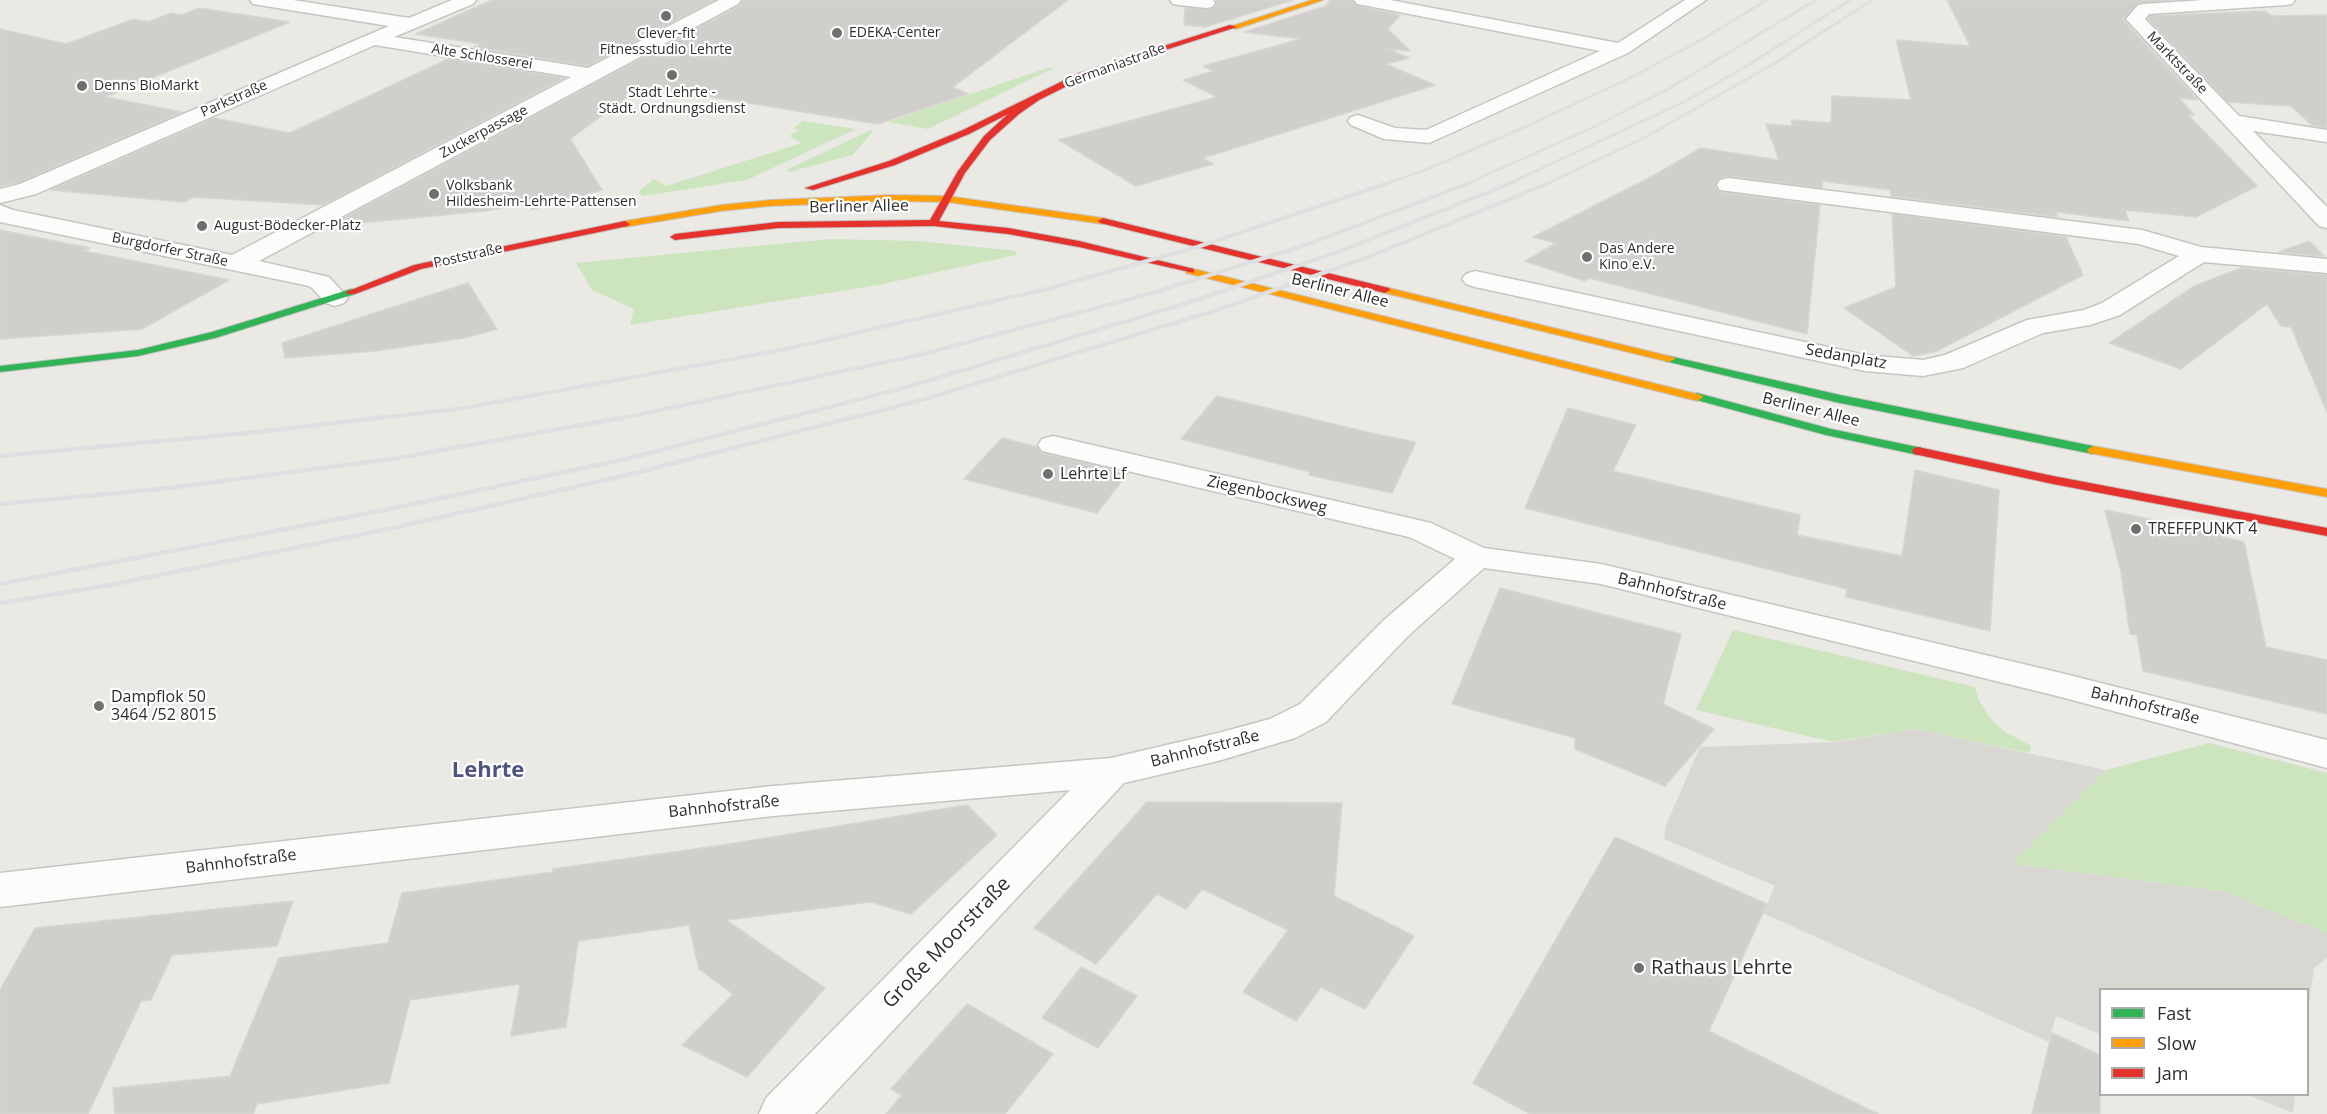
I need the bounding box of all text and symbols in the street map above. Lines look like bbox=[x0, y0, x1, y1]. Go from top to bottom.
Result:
marker: Clever-fit Fitnessstudio Lehrte bbox=[659, 9, 673, 23]
place label: EDEKA-Center bbox=[849, 25, 940, 41]
place label: Clever-fit Fitnessstudio Lehrte bbox=[600, 26, 732, 58]
marker: EDEKA-Center bbox=[830, 26, 844, 40]
street label: Marktstraße bbox=[2143, 28, 2211, 98]
street label: Germaniastraße bbox=[1062, 40, 1168, 92]
street label: Alte Schlosserei bbox=[430, 41, 534, 73]
marker: Stadt Lehrte - Städt. Ordnungsdienst bbox=[665, 68, 679, 82]
street label: Parkstraße bbox=[198, 77, 270, 121]
place label: Denns BioMarkt bbox=[94, 78, 199, 94]
marker: Denns BioMarkt bbox=[75, 79, 89, 93]
place label: Stadt Lehrte - Städt. Ordnungsdienst bbox=[599, 85, 745, 118]
street label: Zuckerpassage bbox=[437, 102, 531, 162]
place label: Volksbank Hildesheim-Lehrte-Pattensen bbox=[446, 178, 637, 210]
marker: Volksbank Hildesheim-Lehrte-Pattensen bbox=[427, 187, 441, 201]
street label: Berliner Allee bbox=[809, 197, 909, 217]
place label: August-Bödecker-Platz bbox=[214, 218, 361, 234]
marker: August-Bödecker-Platz bbox=[195, 219, 209, 233]
street label: Burgdorfer Straße bbox=[110, 229, 230, 271]
street label: Poststraße bbox=[432, 240, 504, 272]
place label: Das Andere Kino e.V. bbox=[1599, 241, 1675, 274]
marker: Das Andere Kino e.V. bbox=[1580, 250, 1594, 264]
street label: Berliner Allee bbox=[1289, 270, 1391, 312]
street label: Sedanplatz bbox=[1804, 340, 1888, 374]
street label: Berliner Allee bbox=[1760, 389, 1862, 431]
place label: Lehrte Lf bbox=[1060, 464, 1126, 484]
marker: Lehrte Lf bbox=[1041, 467, 1055, 481]
street label: Ziegenbocksweg bbox=[1205, 472, 1329, 518]
place label: TREFFPUNKT 4 bbox=[2148, 519, 2257, 539]
marker: TREFFPUNKT 4 bbox=[2129, 522, 2143, 536]
street label: Bahnhofstraße bbox=[1616, 569, 1728, 615]
street label: Bahnhofstraße bbox=[2089, 683, 2201, 729]
place label: Dampflok 50 3464 /52 8015 bbox=[111, 687, 217, 725]
marker: Dampflok 50 3464 /52 8015 bbox=[92, 699, 106, 713]
street label: Bahnhofstraße bbox=[1149, 726, 1261, 772]
district label: Lehrte bbox=[452, 758, 524, 784]
street label: Bahnhofstraße bbox=[668, 792, 780, 822]
street label: Bahnhofstraße bbox=[185, 846, 297, 878]
street label: Große Moorstraße bbox=[878, 872, 1016, 1014]
place label: Rathaus Lehrte bbox=[1651, 956, 1792, 980]
marker: Rathaus Lehrte bbox=[1632, 961, 1646, 975]
legend bbox=[2099, 988, 2309, 1096]
text: Fast bbox=[2157, 1001, 2191, 1025]
text: Slow bbox=[2157, 1031, 2196, 1055]
text: Jam bbox=[2157, 1061, 2189, 1085]

